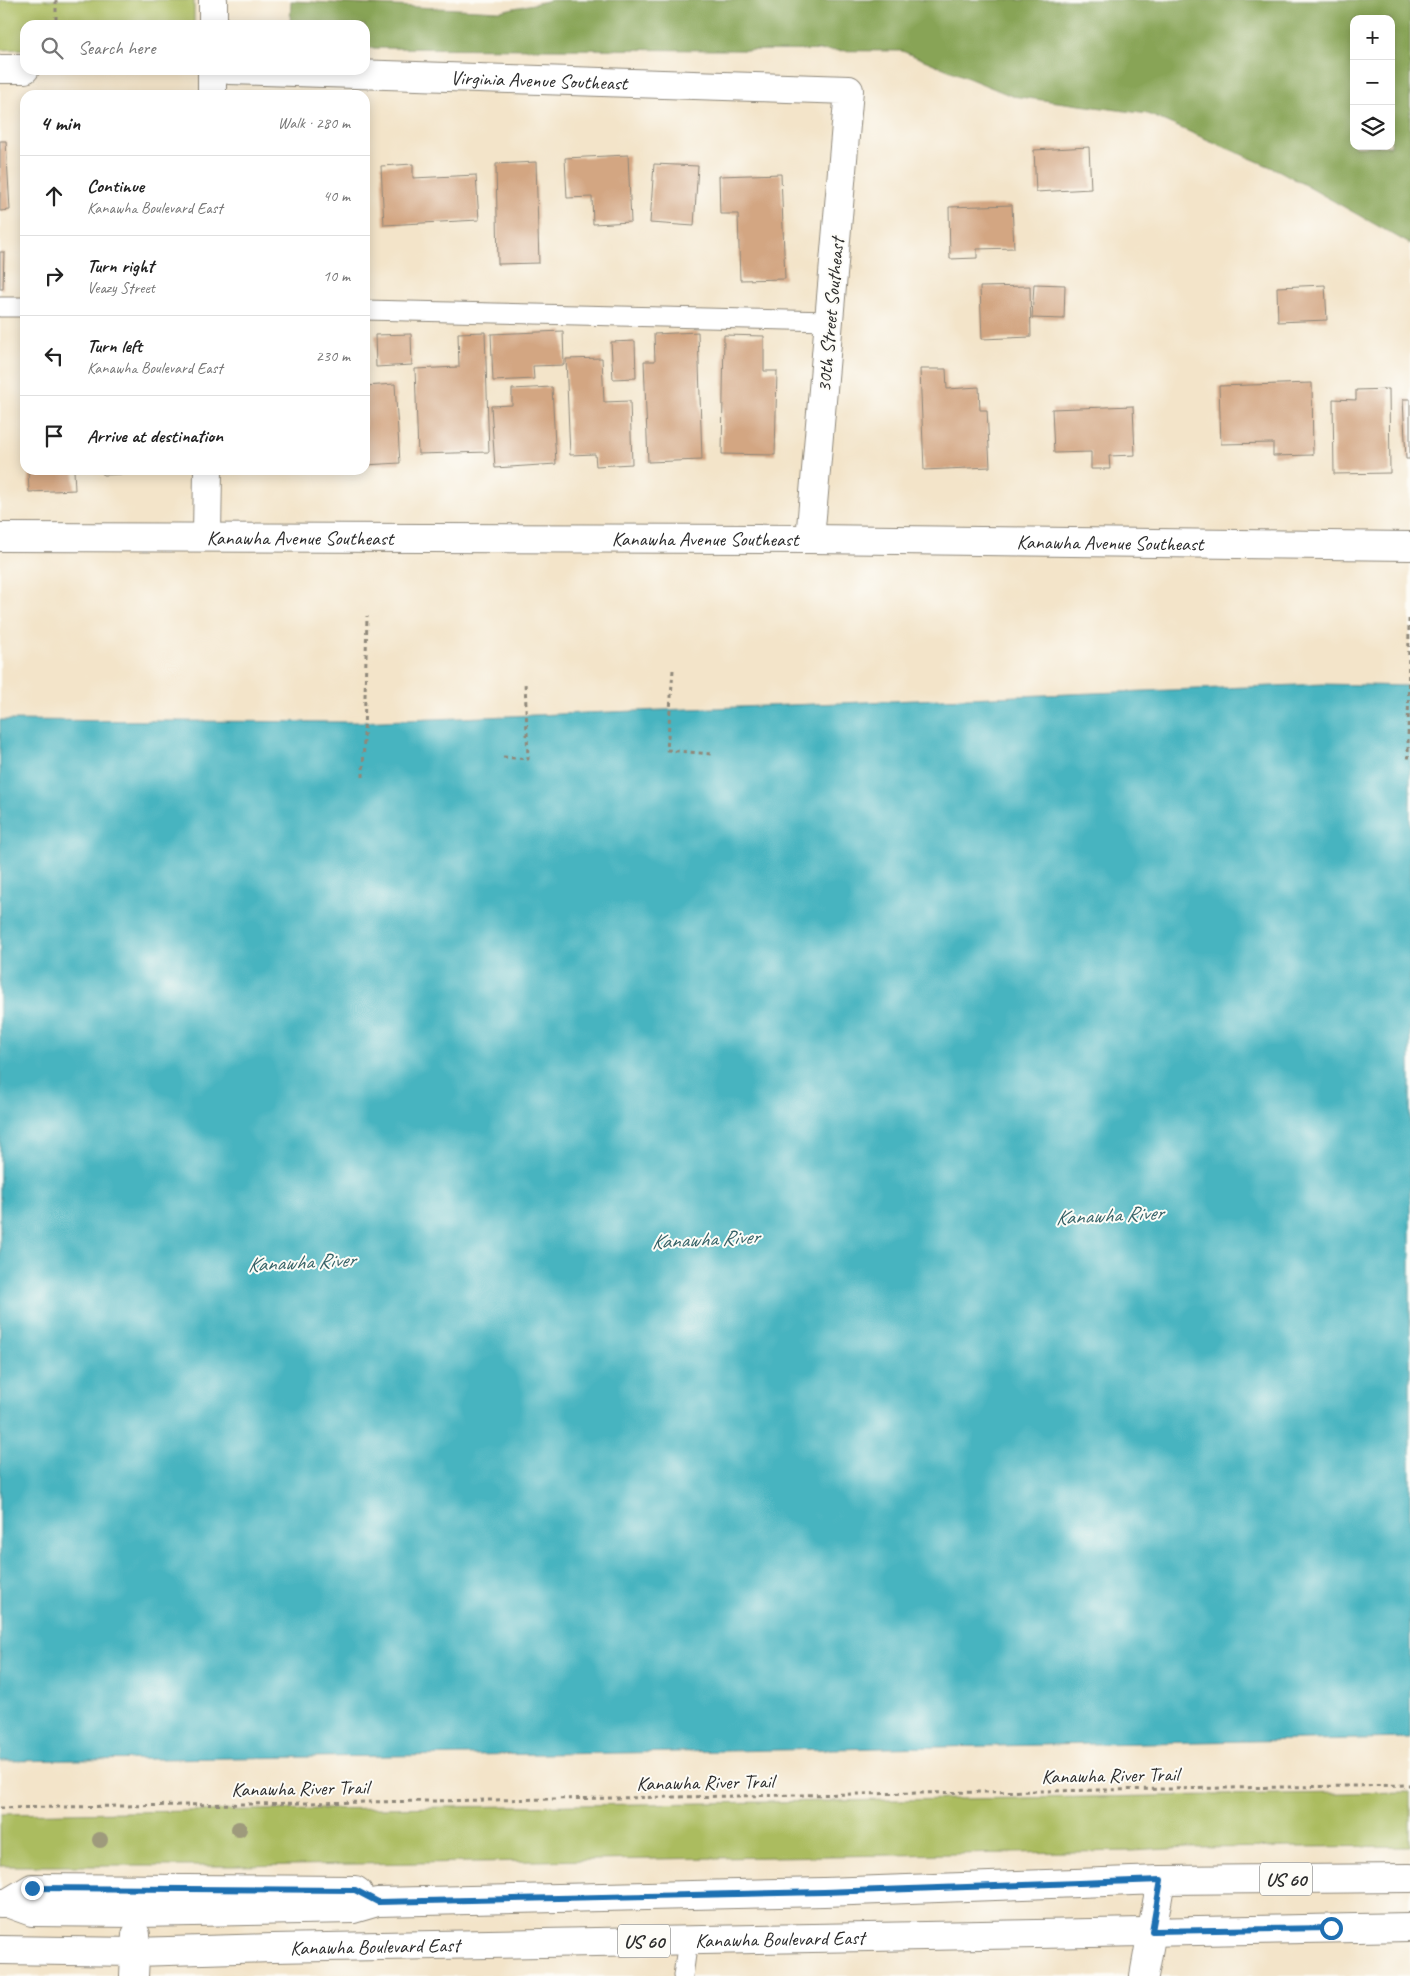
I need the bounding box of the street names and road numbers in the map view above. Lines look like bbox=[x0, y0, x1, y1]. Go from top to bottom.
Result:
street label: Virginia Avenue Southeast bbox=[450, 65, 630, 96]
street label: 30th Street Southeast bbox=[811, 234, 850, 393]
street label: Kanawha Avenue Southeast bbox=[207, 526, 396, 551]
street label: Kanawha Avenue Southeast bbox=[612, 527, 801, 552]
street label: Kanawha Avenue Southeast bbox=[1016, 529, 1206, 557]
street label: Kanawha River Trail bbox=[1041, 1762, 1183, 1789]
street label: Kanawha River Trail bbox=[636, 1769, 778, 1796]
street label: Kanawha River Trail bbox=[231, 1775, 373, 1802]
road number: US 60 bbox=[1260, 1862, 1312, 1896]
road number: US 60 bbox=[618, 1924, 670, 1958]
street label: Kanawha Boulevard East bbox=[695, 1925, 868, 1953]
street label: Kanawha Boulevard East bbox=[290, 1932, 463, 1961]

